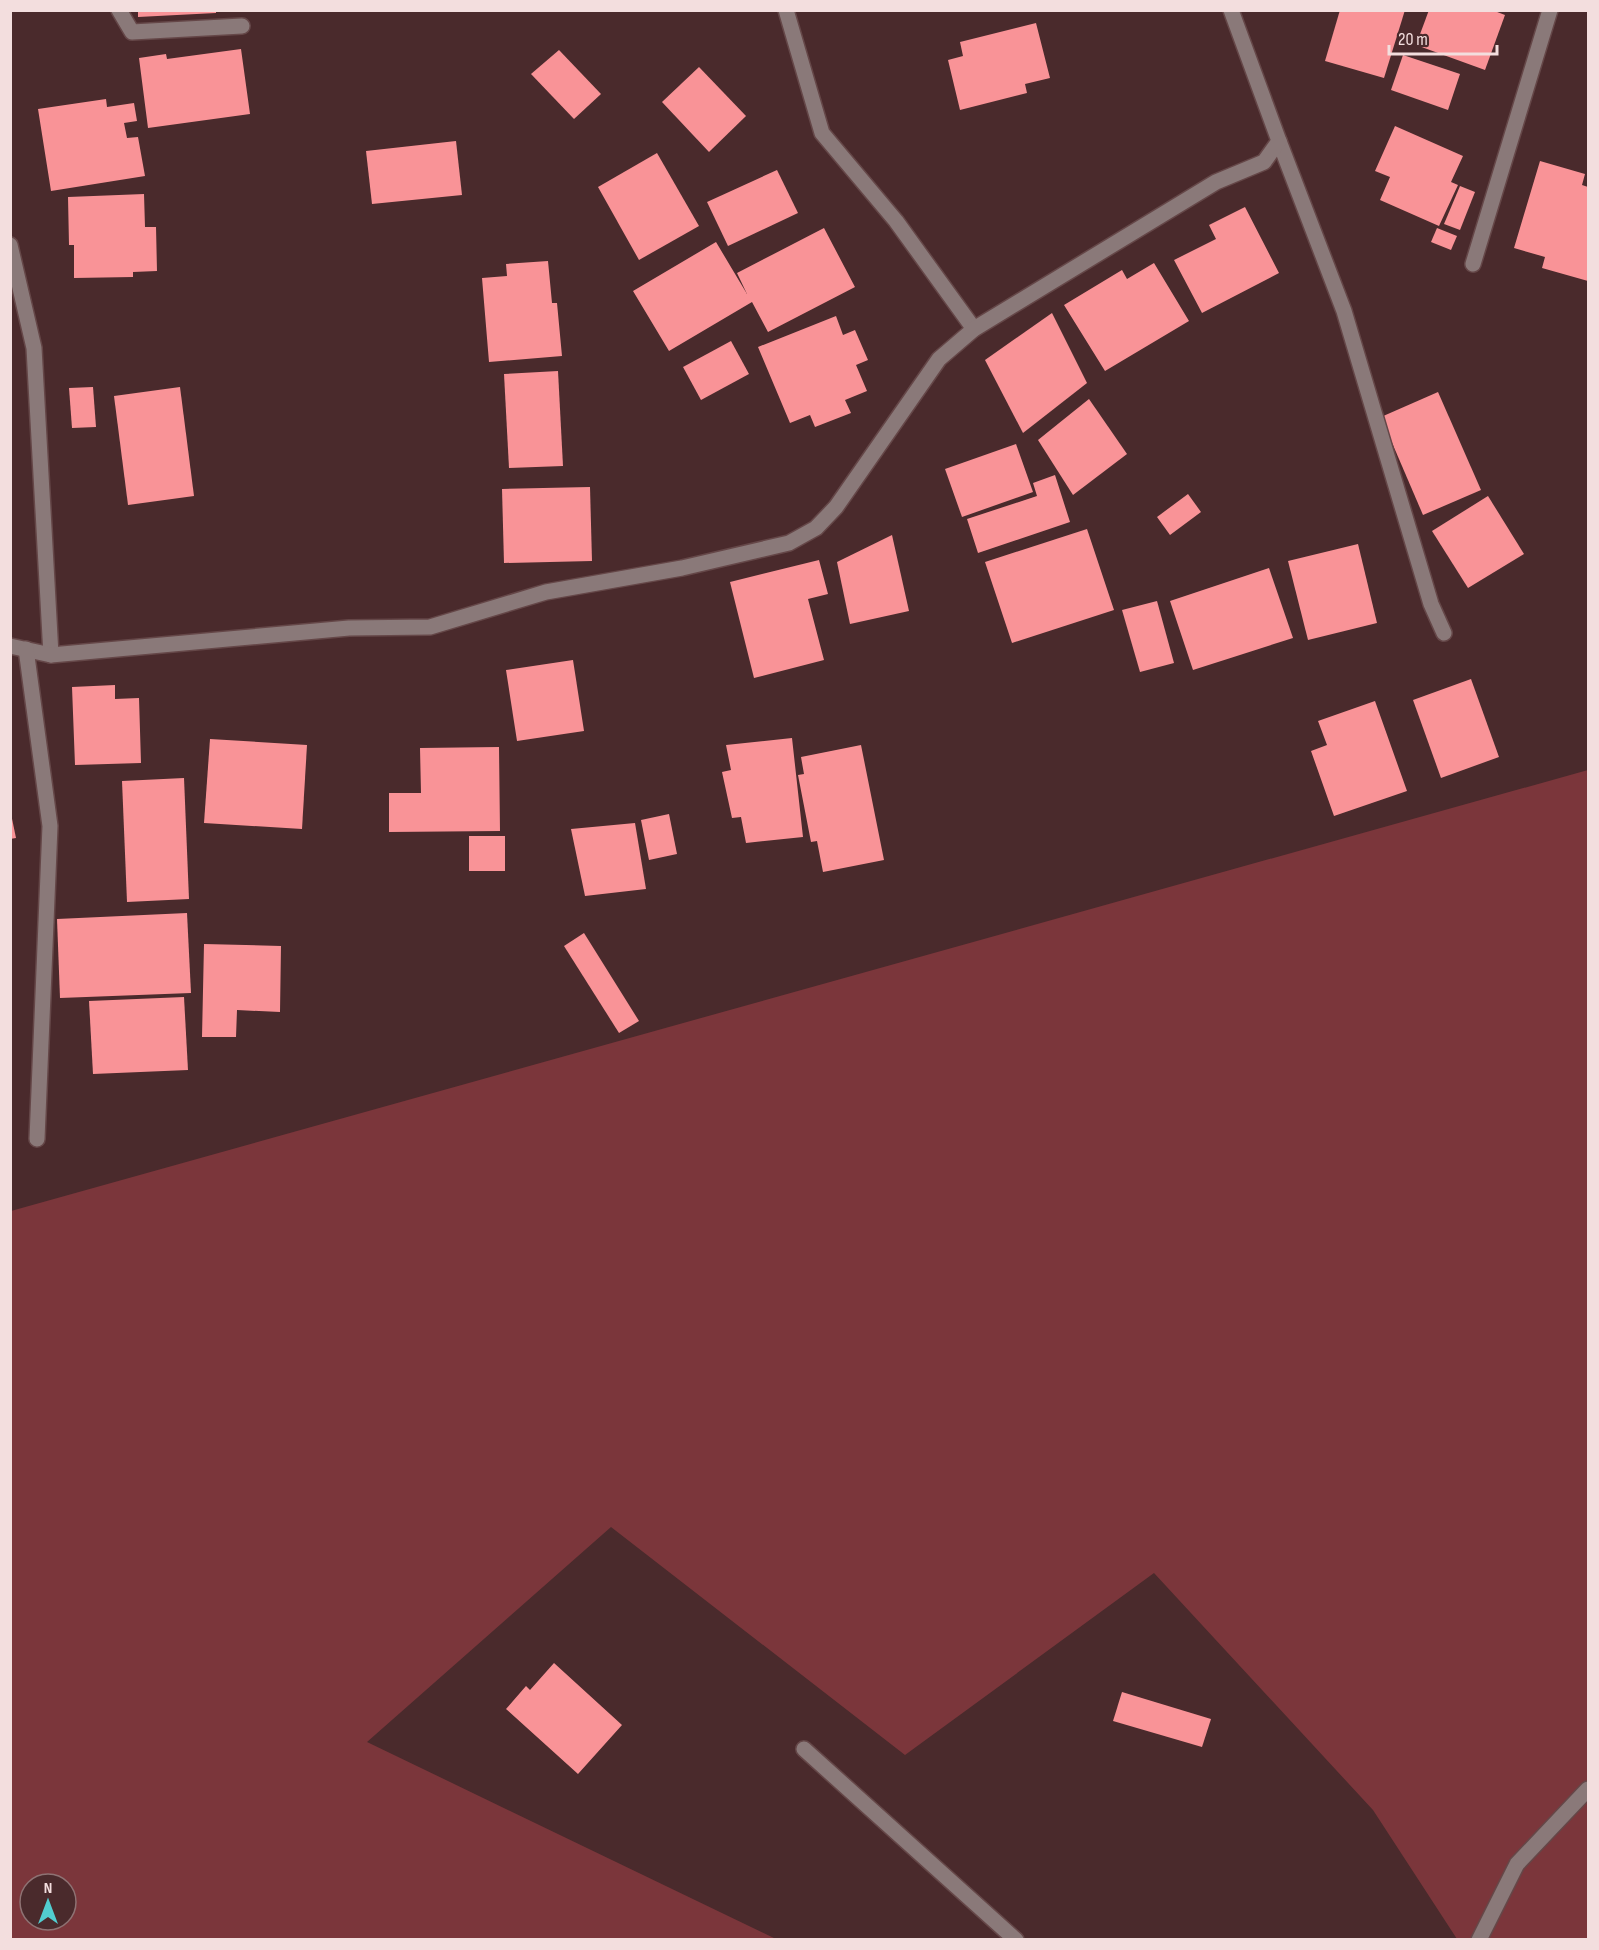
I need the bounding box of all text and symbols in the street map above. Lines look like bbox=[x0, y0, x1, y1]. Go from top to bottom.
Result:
scale bar bbox=[1389, 18, 1497, 56]
text: 20 m bbox=[1398, 29, 1428, 50]
north arrow bbox=[18, 1872, 78, 1932]
text: N bbox=[44, 1879, 52, 1898]

